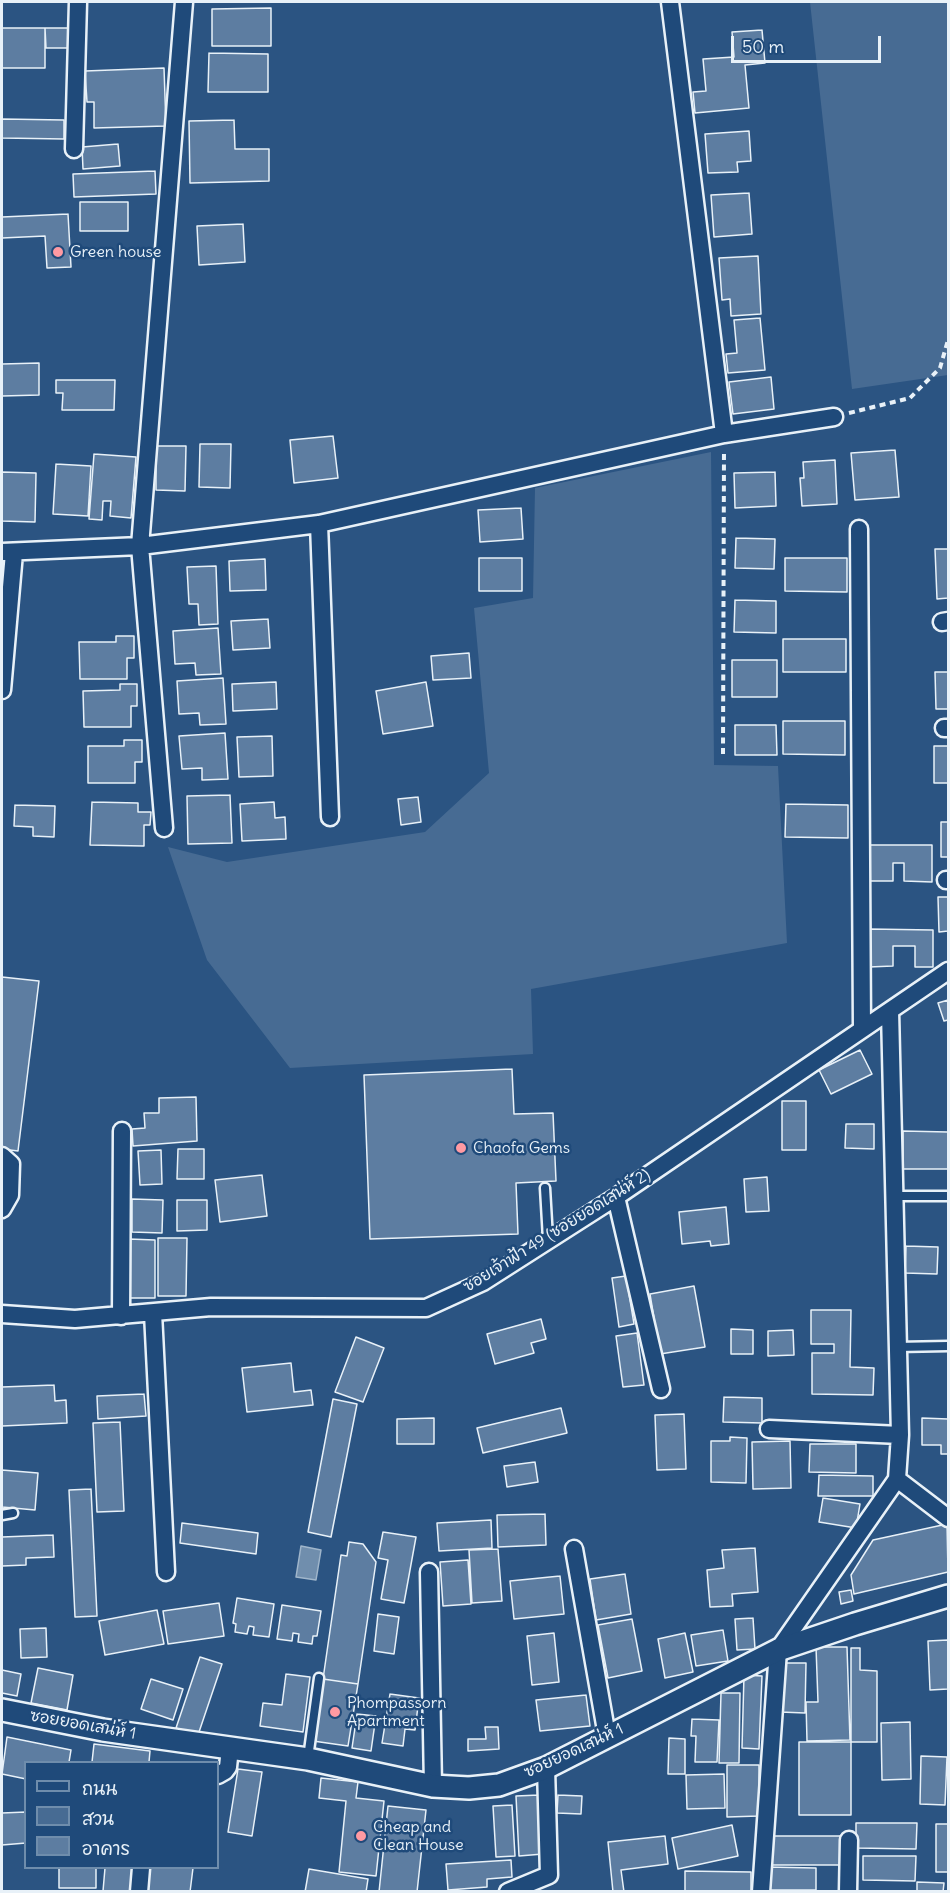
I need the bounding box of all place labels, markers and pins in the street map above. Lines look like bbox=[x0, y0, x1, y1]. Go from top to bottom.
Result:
place label: Green house bbox=[70, 242, 161, 262]
marker: Green house bbox=[51, 245, 65, 259]
place label: Chaofa Gems bbox=[473, 1138, 570, 1158]
marker: Chaofa Gems bbox=[454, 1141, 468, 1155]
place label: Phompassorn Apartment bbox=[347, 1693, 446, 1731]
marker: Phompassorn Apartment bbox=[328, 1705, 342, 1719]
place label: Cheap and Clean House bbox=[373, 1817, 464, 1855]
marker: Cheap and Clean House bbox=[354, 1829, 368, 1843]

